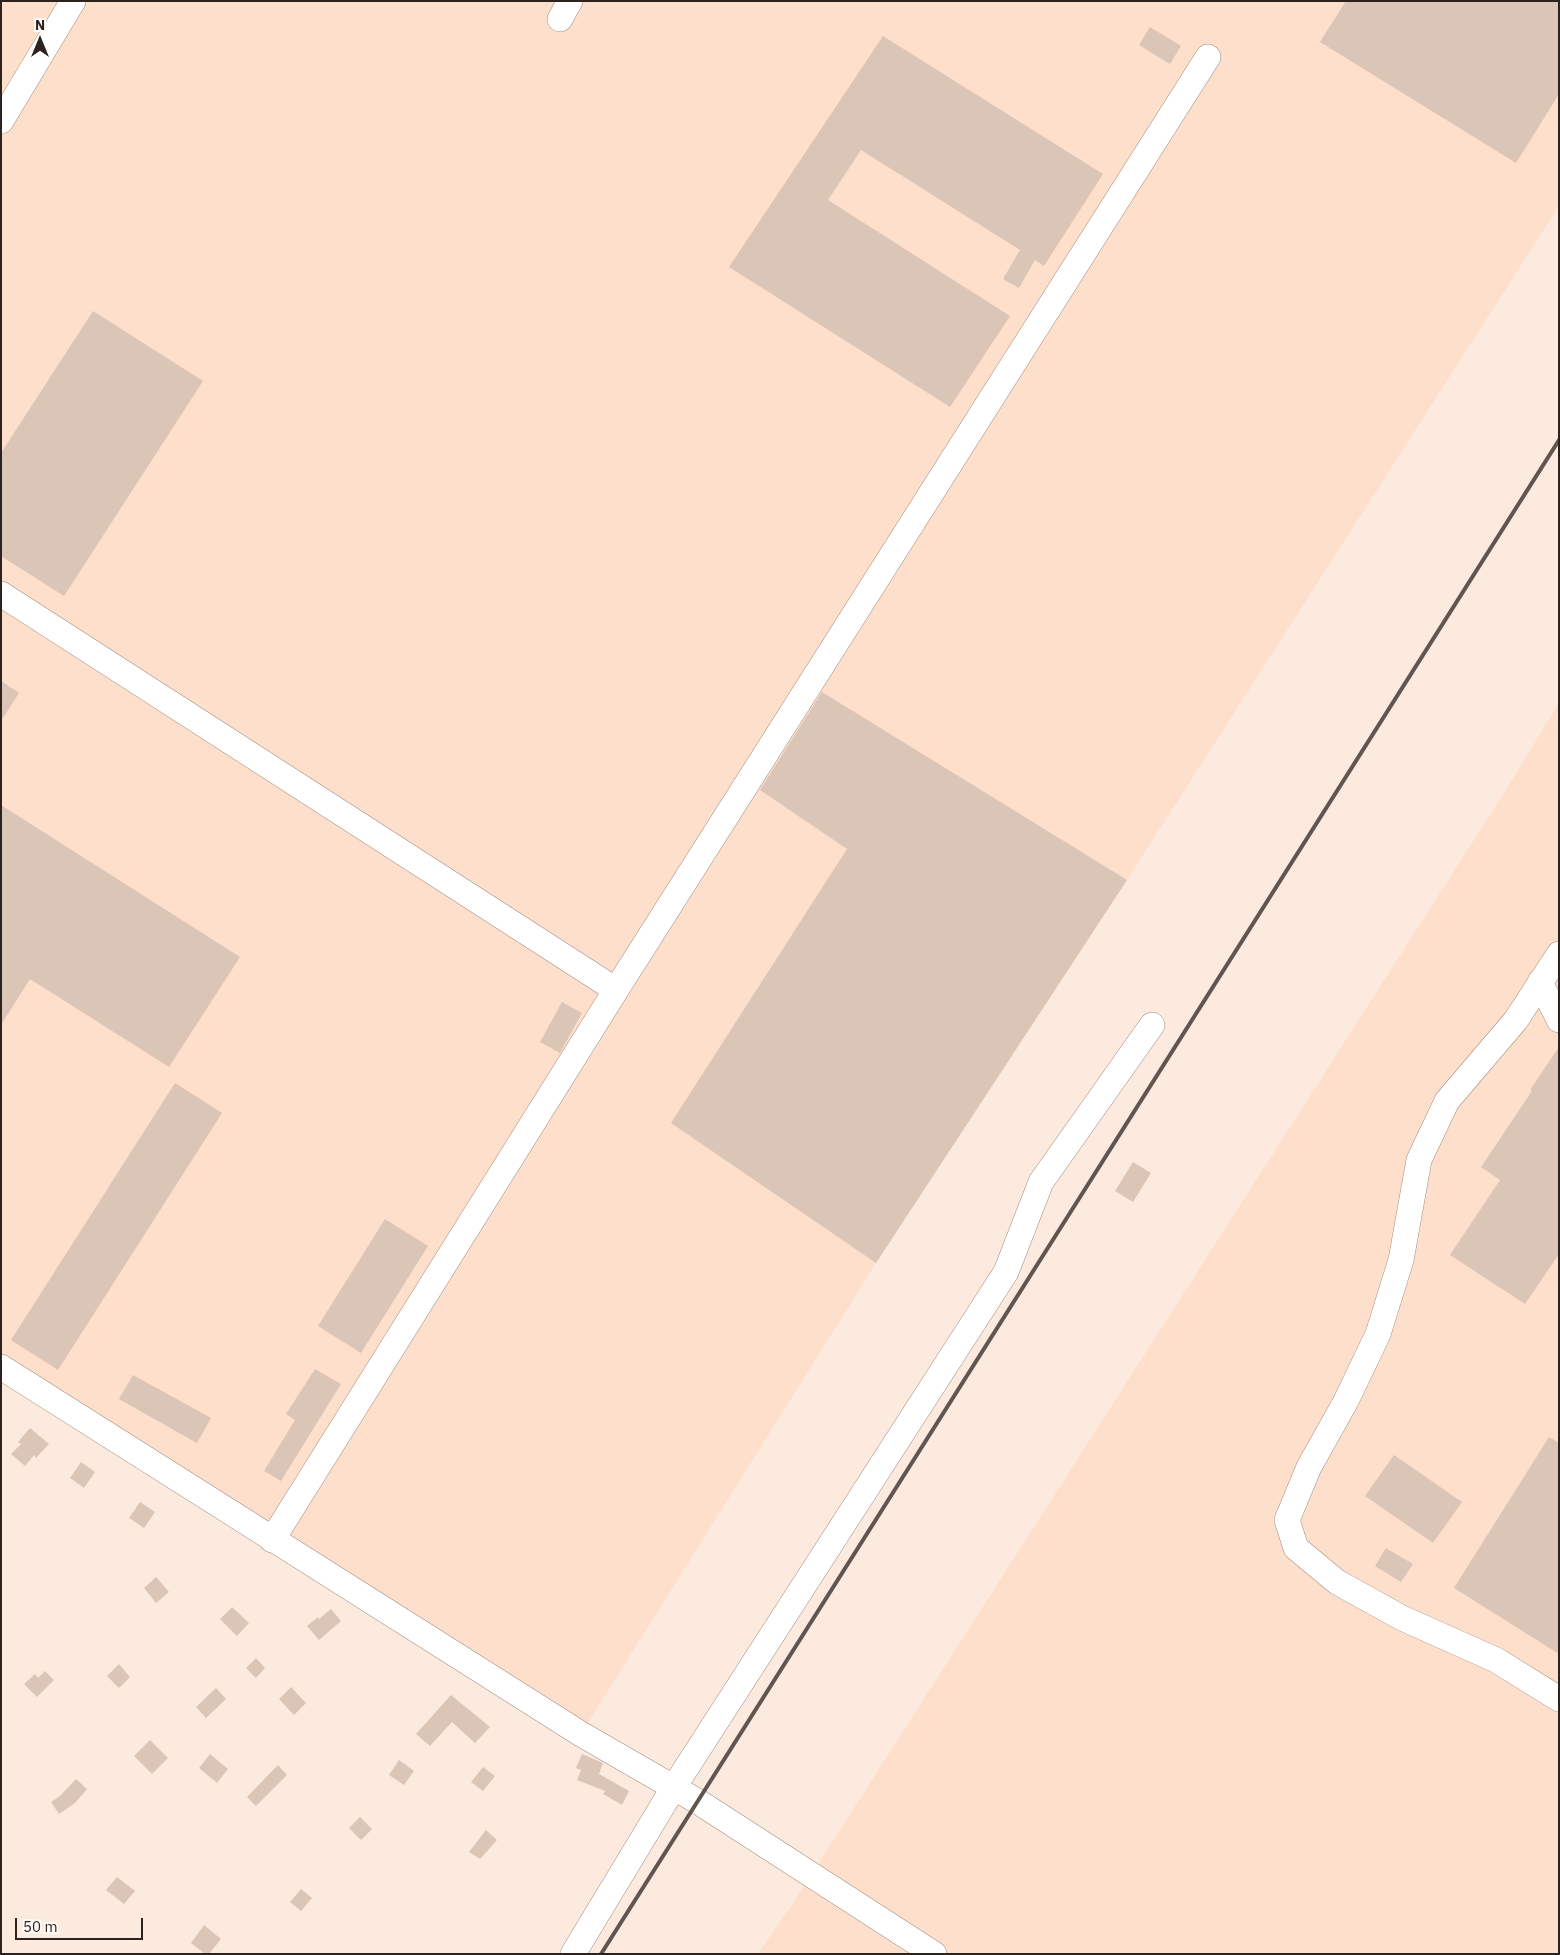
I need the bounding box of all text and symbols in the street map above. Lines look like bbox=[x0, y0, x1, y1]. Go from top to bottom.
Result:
north arrow bbox=[15, 15, 65, 65]
text: N bbox=[35, 16, 45, 34]
scale bar bbox=[18, 1908, 145, 1940]
text: 50 m bbox=[23, 1917, 58, 1936]

